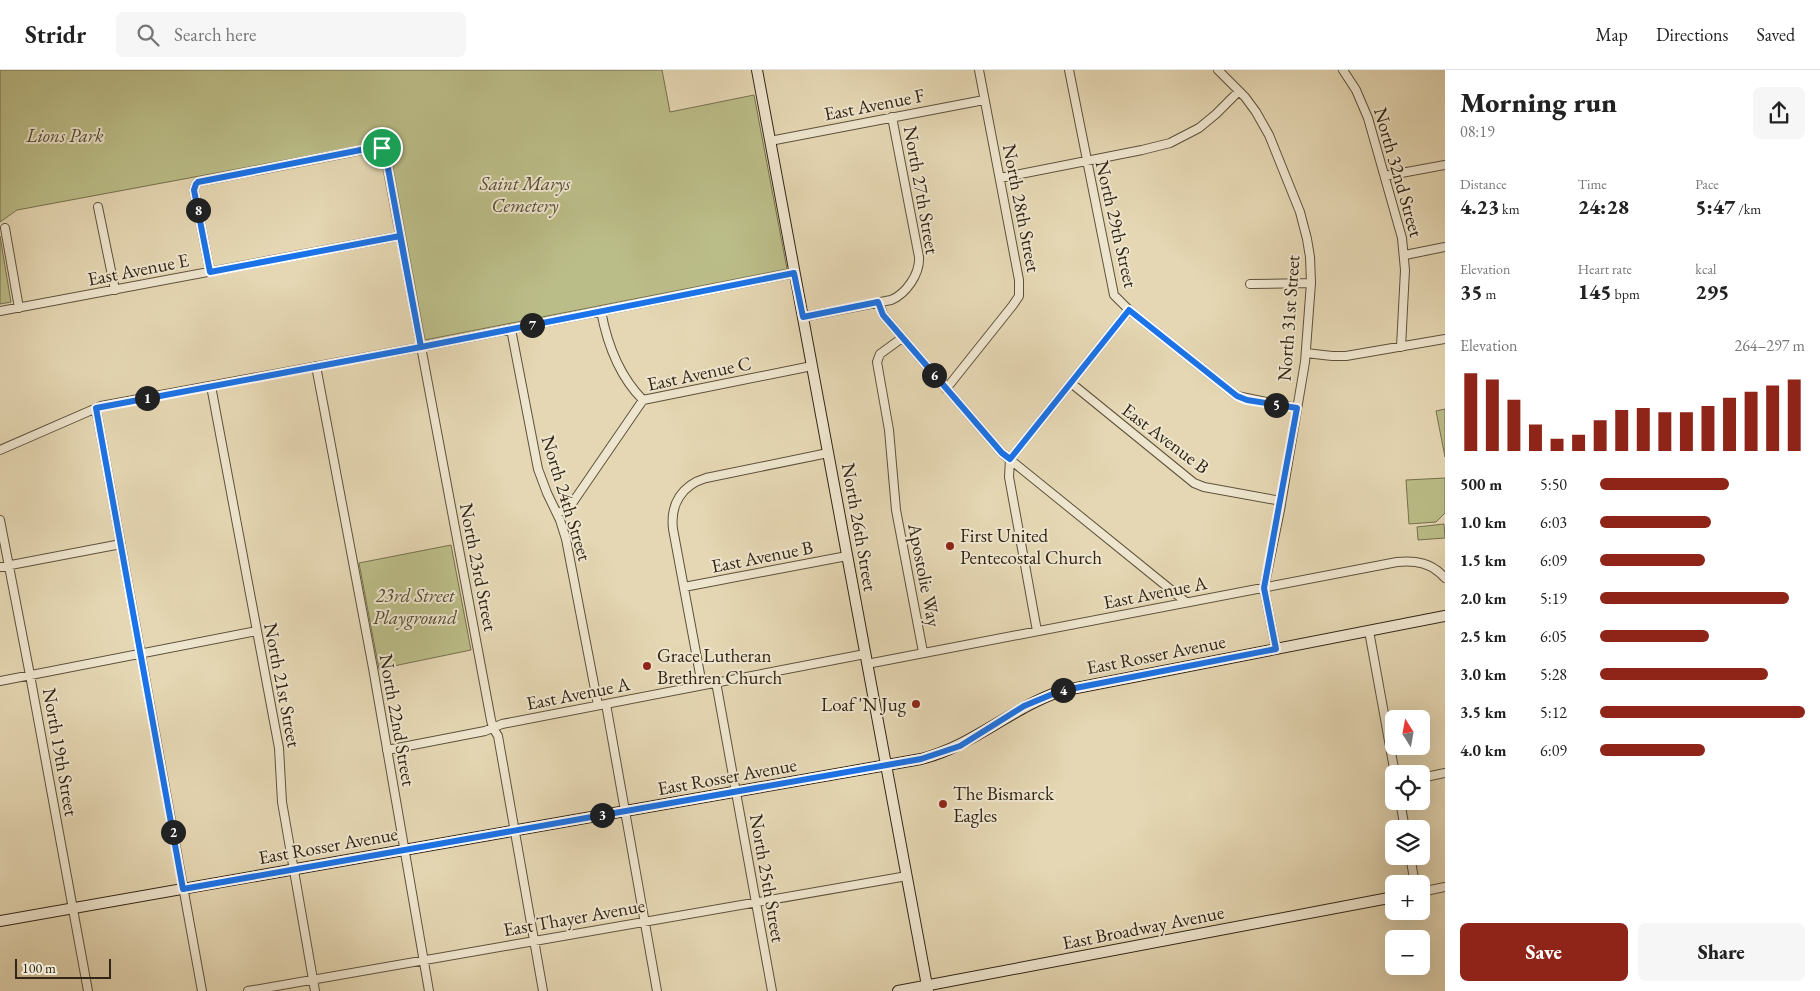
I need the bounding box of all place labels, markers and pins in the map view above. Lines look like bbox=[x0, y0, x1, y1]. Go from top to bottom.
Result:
pin bbox=[361, 127, 403, 169]
pin: 8 bbox=[186, 198, 210, 222]
pin: 7 bbox=[520, 312, 544, 338]
pin: 6 bbox=[922, 362, 946, 388]
pin: 1 bbox=[134, 386, 160, 410]
pin: 5 bbox=[1264, 392, 1288, 418]
place label: First United Pentecostal Church bbox=[960, 523, 1102, 570]
marker: First United Pentecostal Church bbox=[944, 540, 956, 552]
place label: Grace Lutheran Brethren Church bbox=[657, 643, 783, 690]
marker: Grace Lutheran Brethren Church bbox=[641, 660, 653, 672]
pin: 4 bbox=[1050, 678, 1076, 702]
place label: Loaf 'N Jug bbox=[821, 692, 907, 717]
marker: Loaf 'N Jug bbox=[910, 698, 922, 710]
place label: The Bismarck Eagles bbox=[953, 781, 1055, 828]
marker: The Bismarck Eagles bbox=[937, 798, 949, 810]
pin: 3 bbox=[590, 802, 614, 828]
pin: 2 bbox=[160, 820, 186, 844]

